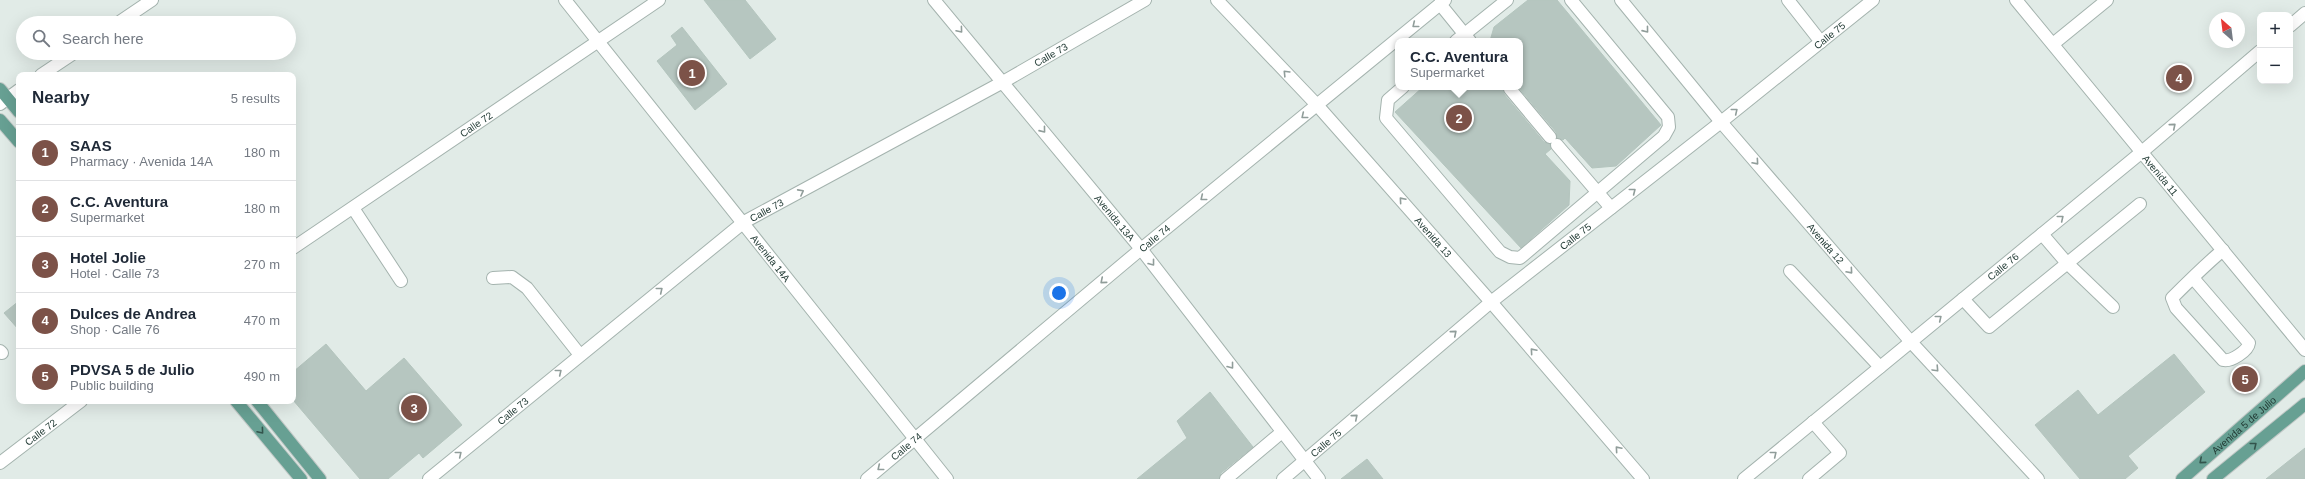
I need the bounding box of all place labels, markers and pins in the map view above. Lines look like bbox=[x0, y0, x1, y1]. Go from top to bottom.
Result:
pin: 1 bbox=[679, 58, 705, 88]
pin: 4 bbox=[2166, 63, 2192, 93]
pin: 2 bbox=[1446, 103, 1472, 133]
pin: 5 bbox=[2232, 364, 2258, 394]
pin: 3 bbox=[401, 393, 427, 423]

